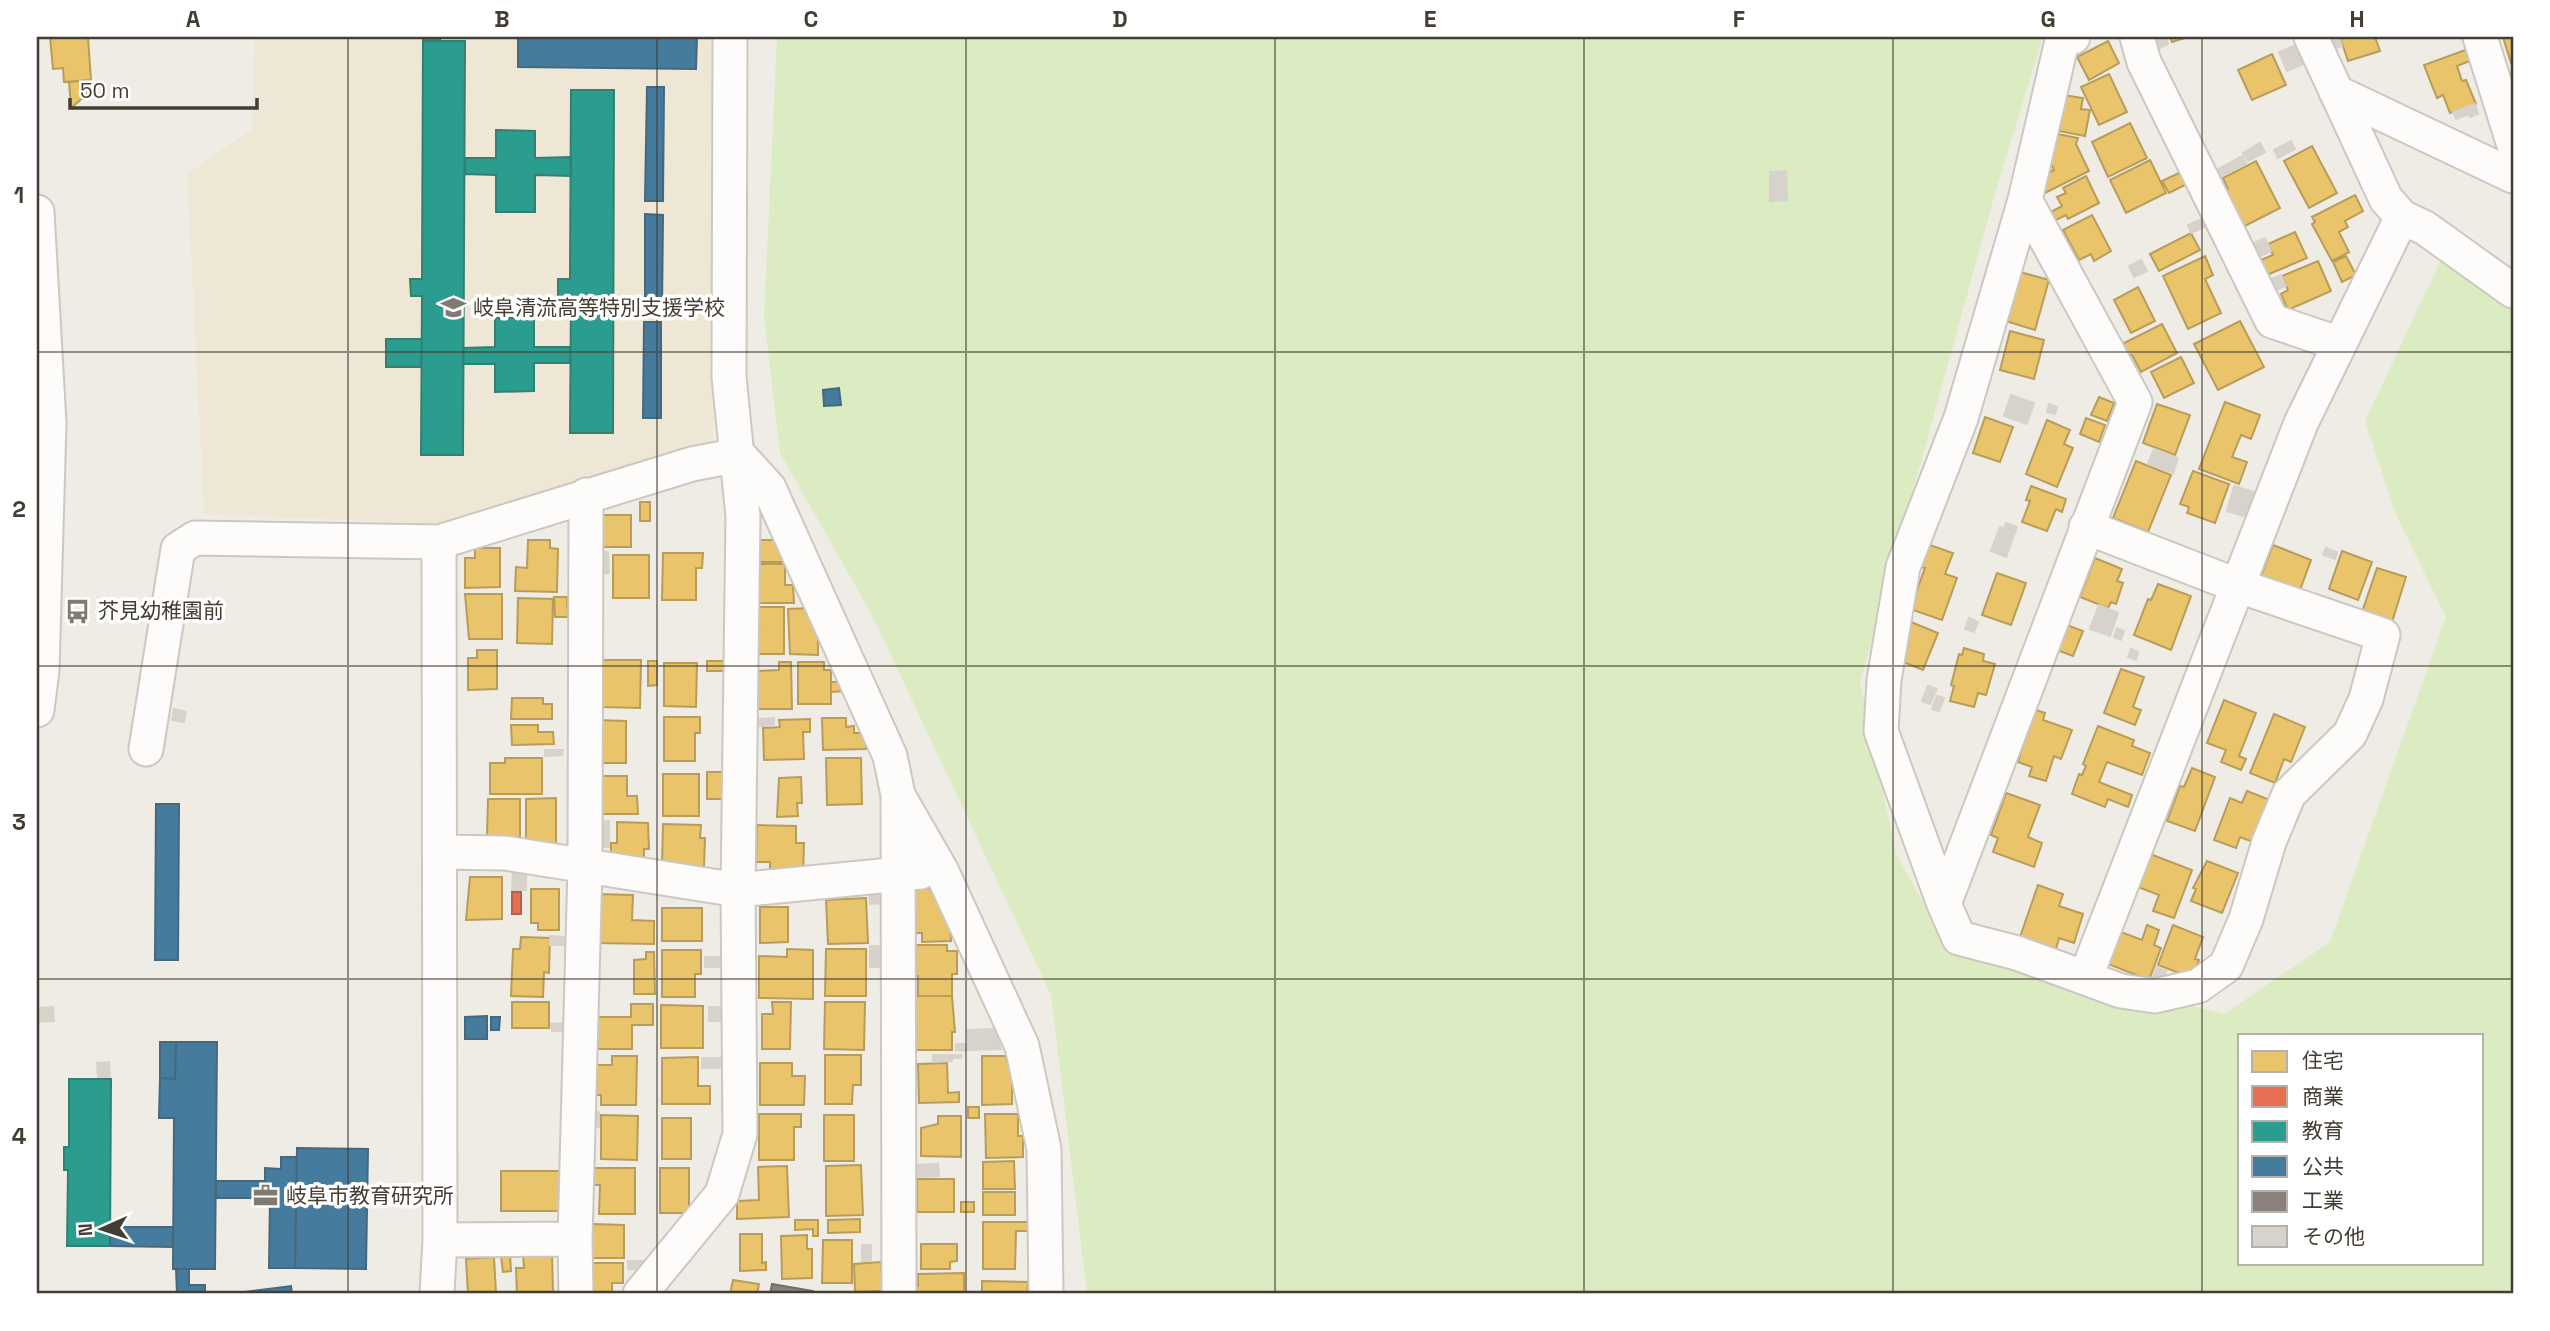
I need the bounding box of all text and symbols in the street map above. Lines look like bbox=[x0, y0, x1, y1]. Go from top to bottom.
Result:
text: A bbox=[186, 4, 201, 34]
text: B bbox=[494, 4, 510, 34]
text: C bbox=[804, 4, 818, 34]
text: D bbox=[1112, 4, 1128, 34]
text: E bbox=[1424, 4, 1436, 34]
text: F bbox=[1733, 4, 1745, 34]
text: G bbox=[2040, 4, 2056, 34]
text: H bbox=[2349, 4, 2365, 34]
scale bar bbox=[70, 66, 257, 110]
text: 50 m bbox=[80, 77, 130, 104]
text: 1 bbox=[14, 180, 24, 210]
school or university icon: 岐阜清流高等特別支援学校 bbox=[439, 294, 467, 322]
place label: 岐阜清流高等特別支援学校 bbox=[473, 294, 725, 321]
text: 2 bbox=[12, 494, 26, 524]
bus stop icon: 芥見幼稚園前 bbox=[64, 597, 92, 625]
place label: 芥見幼稚園前 bbox=[98, 597, 224, 624]
text: 3 bbox=[12, 807, 26, 837]
legend bbox=[2238, 1034, 2484, 1264]
text: 住宅 bbox=[2302, 1047, 2344, 1074]
text: 商業 bbox=[2302, 1083, 2344, 1110]
text: 教育 bbox=[2302, 1117, 2344, 1144]
text: 4 bbox=[12, 1121, 27, 1151]
text: 公共 bbox=[2302, 1153, 2344, 1180]
office icon: 岐阜市教育研究所 bbox=[252, 1182, 280, 1210]
place label: 岐阜市教育研究所 bbox=[286, 1182, 454, 1209]
text: 工業 bbox=[2302, 1187, 2344, 1214]
north arrow bbox=[66, 1194, 136, 1264]
text: N bbox=[73, 1223, 98, 1237]
text: その他 bbox=[2302, 1223, 2365, 1250]

